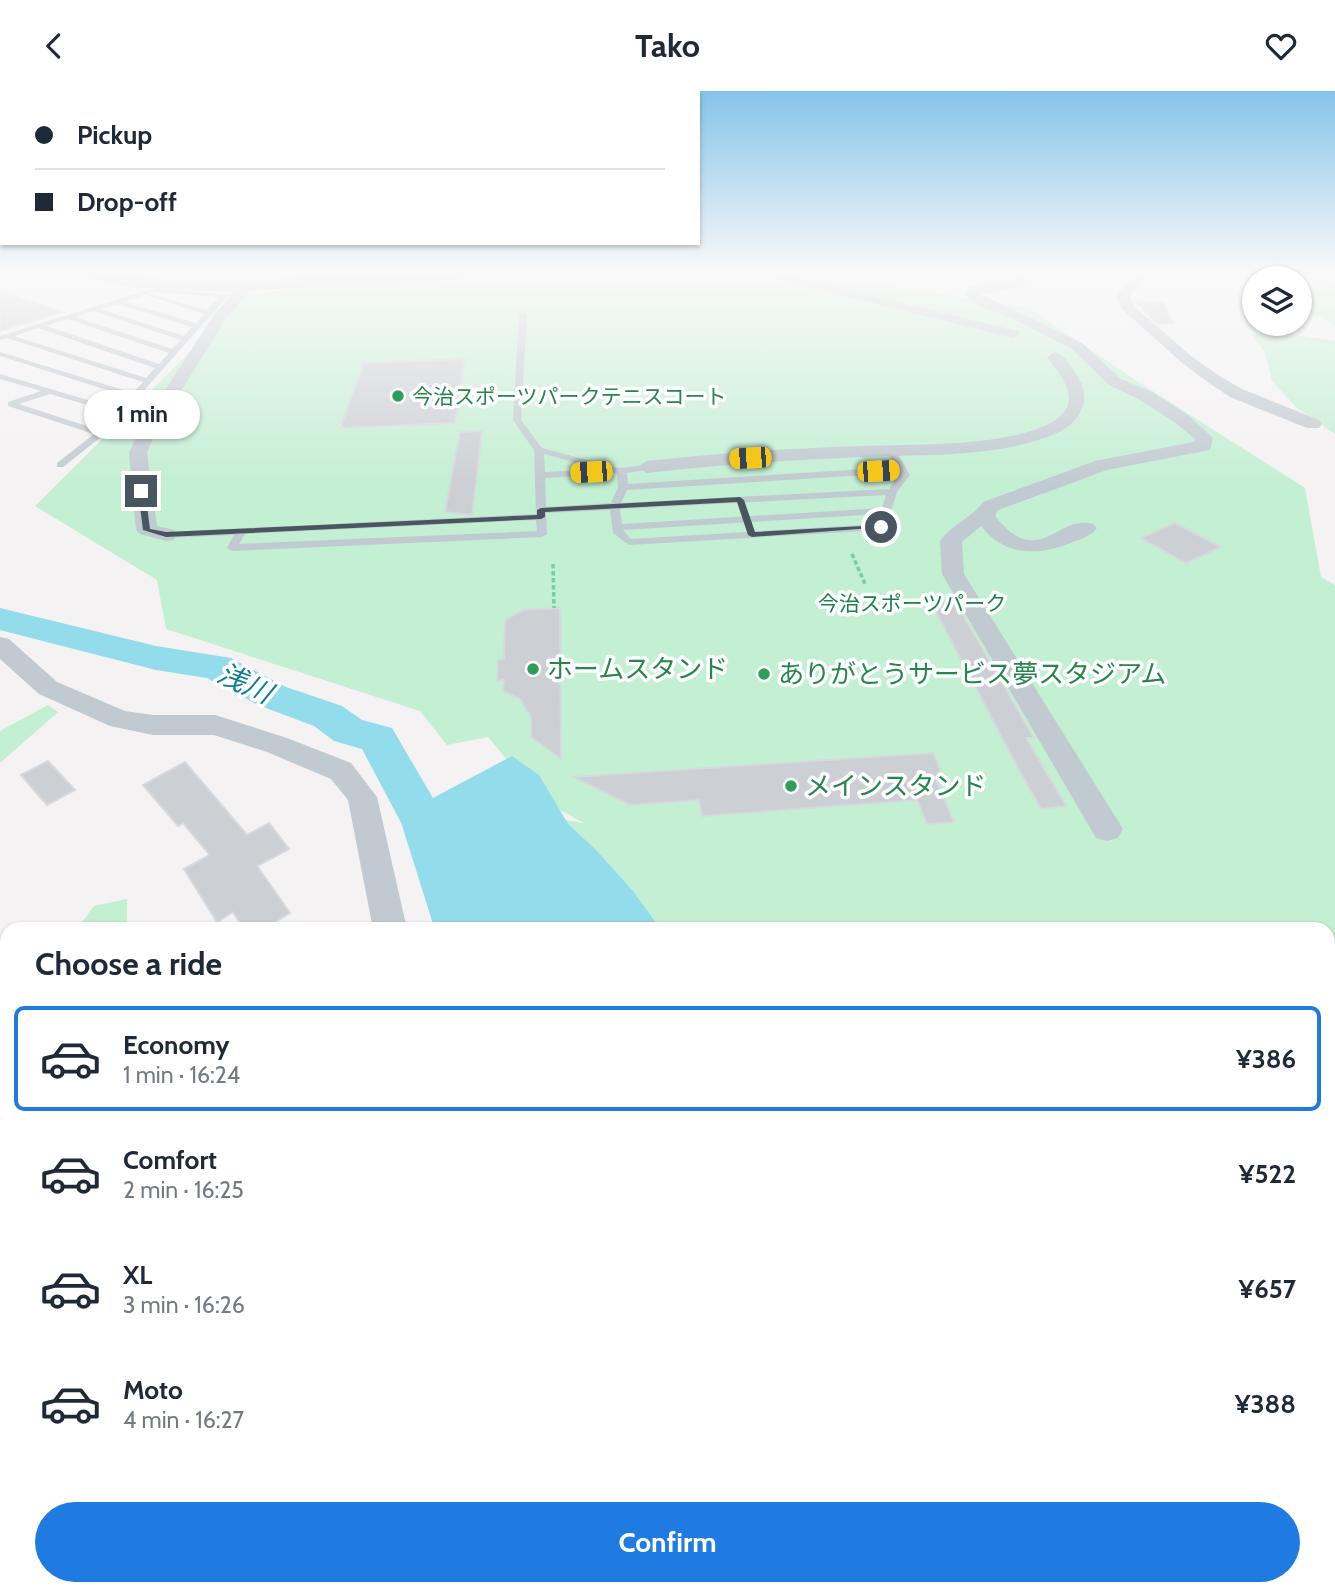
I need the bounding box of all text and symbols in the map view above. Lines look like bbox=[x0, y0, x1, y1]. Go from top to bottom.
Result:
text: Tako bbox=[635, 26, 700, 65]
icon: back bbox=[35, 27, 73, 65]
icon: heart bbox=[1262, 27, 1300, 65]
text: Pickup bbox=[77, 119, 152, 151]
text: Drop-off bbox=[77, 186, 177, 218]
map controls bbox=[1242, 266, 1312, 336]
button: layers bbox=[1242, 266, 1312, 336]
place label: 今治スポーツパークテニスコート bbox=[412, 384, 727, 409]
marker: 今治スポーツパークテニスコート bbox=[390, 388, 406, 404]
callout: 1 min bbox=[83, 389, 199, 439]
text: 1 min bbox=[116, 400, 168, 428]
car bbox=[729, 446, 772, 470]
car bbox=[857, 459, 900, 483]
car bbox=[570, 460, 613, 484]
route end bbox=[125, 475, 157, 507]
route start bbox=[865, 511, 897, 543]
park label: 今治スポーツパーク bbox=[818, 591, 1006, 616]
place label: ホームスタンド bbox=[547, 653, 728, 685]
water label: 浅川 bbox=[212, 656, 280, 712]
place label: ありがとうサービス夢スタジアム bbox=[778, 658, 1166, 690]
marker: ホームスタンド bbox=[525, 661, 541, 677]
marker: ありがとうサービス夢スタジアム bbox=[756, 666, 772, 682]
place label: メインスタンド bbox=[805, 770, 986, 802]
marker: メインスタンド bbox=[783, 778, 799, 794]
text: Choose a ride bbox=[35, 944, 222, 983]
icon: car bbox=[39, 1027, 102, 1090]
text: Economy bbox=[123, 1029, 229, 1061]
text: ¥386 bbox=[1236, 1043, 1296, 1075]
text: 1 min · 16:24 bbox=[123, 1061, 240, 1089]
icon: car bbox=[39, 1142, 102, 1205]
text: Comfort bbox=[123, 1144, 217, 1176]
text: ¥522 bbox=[1239, 1158, 1296, 1190]
text: 2 min · 16:25 bbox=[123, 1176, 244, 1204]
icon: car bbox=[39, 1257, 102, 1320]
text: XL bbox=[123, 1259, 152, 1291]
text: ¥657 bbox=[1238, 1273, 1296, 1305]
text: 3 min · 16:26 bbox=[123, 1291, 245, 1319]
icon: car bbox=[39, 1372, 102, 1435]
text: Moto bbox=[123, 1374, 183, 1406]
text: ¥388 bbox=[1235, 1388, 1296, 1420]
text: 4 min · 16:27 bbox=[123, 1406, 244, 1434]
button: Confirm bbox=[35, 1502, 1300, 1582]

